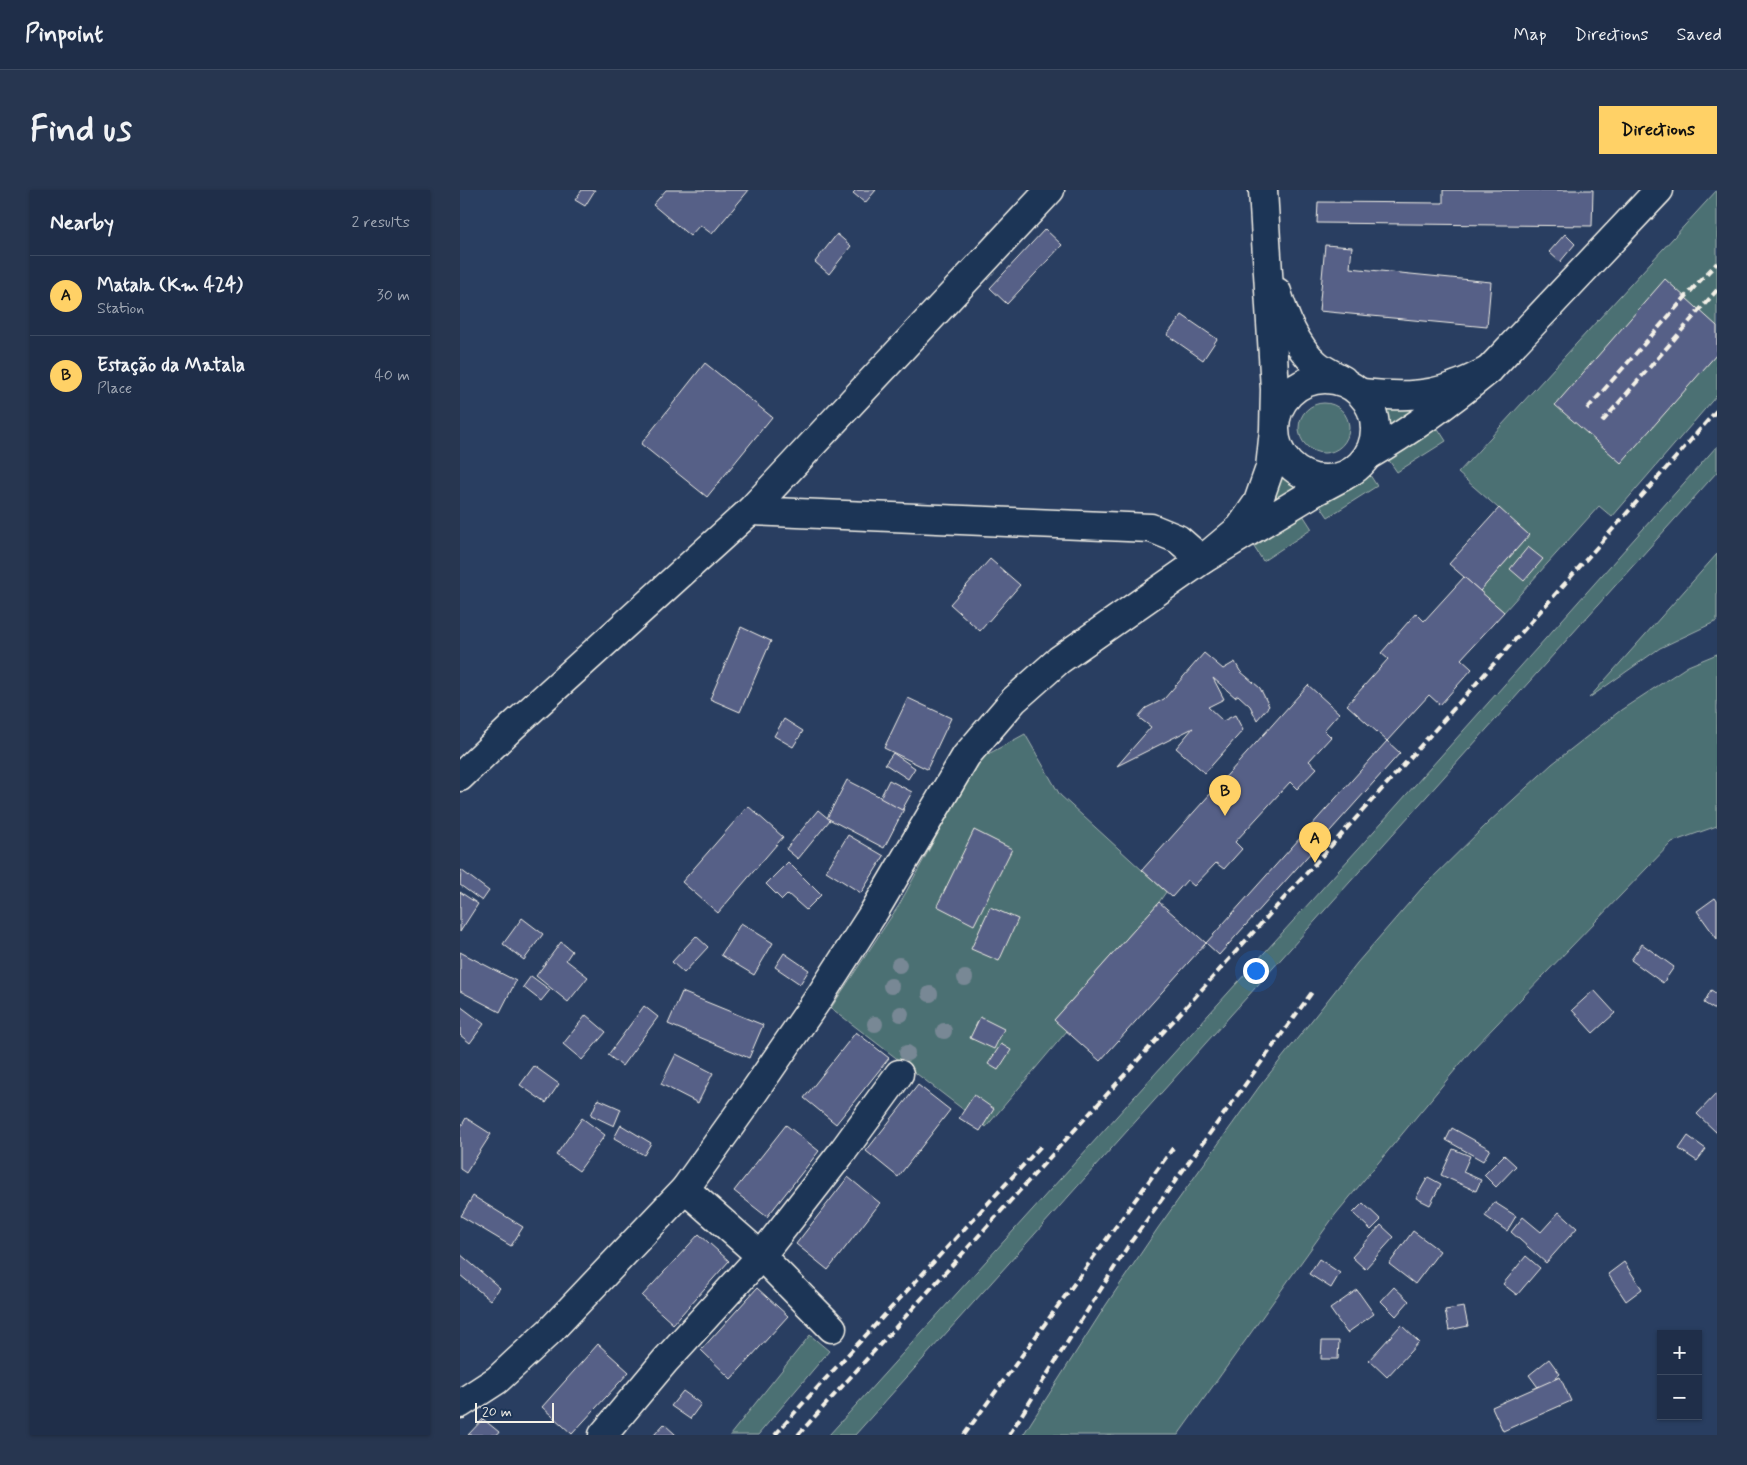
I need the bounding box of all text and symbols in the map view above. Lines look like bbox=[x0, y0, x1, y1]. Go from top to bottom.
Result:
text: Pinpoint bbox=[25, 19, 103, 50]
text: Map bbox=[1514, 23, 1547, 47]
text: Directions bbox=[1575, 23, 1649, 47]
text: Saved bbox=[1677, 23, 1722, 47]
button: Directions bbox=[1599, 106, 1717, 154]
text: Find us bbox=[30, 107, 132, 153]
text: Nearby bbox=[50, 209, 114, 237]
text: 2 results bbox=[352, 212, 410, 233]
text: Matala (Km 424) bbox=[97, 273, 243, 298]
text: A bbox=[61, 285, 71, 306]
text: 30 m bbox=[377, 285, 410, 306]
text: Station bbox=[97, 298, 144, 319]
text: Estação da Matala bbox=[97, 353, 245, 378]
text: B bbox=[61, 365, 71, 386]
text: 40 m bbox=[374, 365, 410, 386]
text: Place bbox=[97, 378, 132, 399]
pin: B bbox=[1209, 775, 1241, 816]
pin: A bbox=[1299, 822, 1331, 863]
your location bbox=[1243, 958, 1269, 984]
map controls bbox=[1657, 1330, 1702, 1420]
button: + bbox=[1657, 1330, 1702, 1375]
button: − bbox=[1657, 1375, 1702, 1420]
scale bar bbox=[475, 1400, 554, 1423]
text: 20 m bbox=[482, 1403, 512, 1421]

